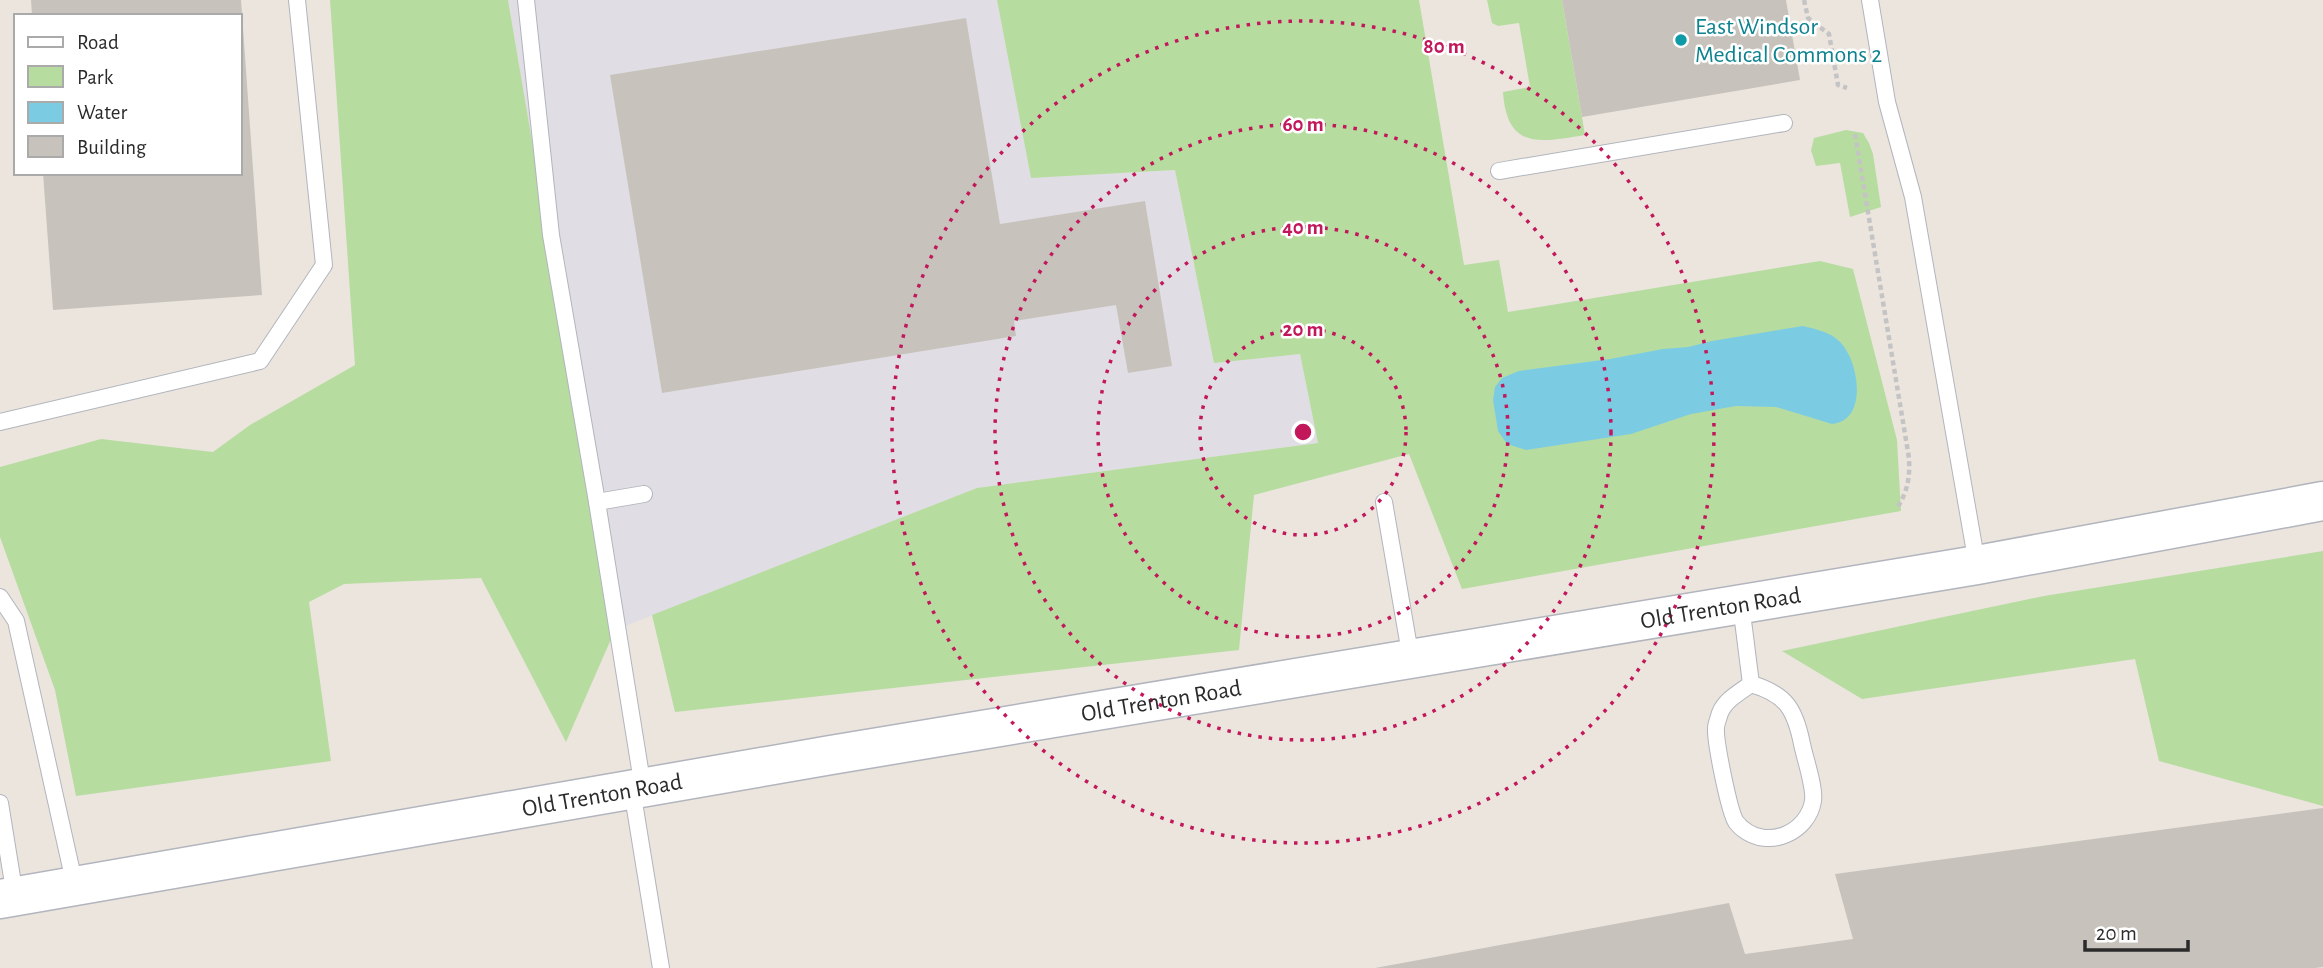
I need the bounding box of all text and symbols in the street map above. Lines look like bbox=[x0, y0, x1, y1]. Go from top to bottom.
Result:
legend bbox=[14, 14, 242, 175]
place label: East Windsor Medical Commons 2 bbox=[1695, 15, 1882, 67]
text: Road bbox=[77, 32, 119, 53]
marker: East Windsor Medical Commons 2 bbox=[1673, 32, 1689, 48]
text: 80 m bbox=[1423, 36, 1465, 57]
text: Park bbox=[77, 67, 114, 88]
text: Water bbox=[77, 102, 127, 123]
text: 60 m bbox=[1282, 114, 1324, 135]
text: Building bbox=[77, 137, 147, 158]
text: 40 m bbox=[1282, 217, 1324, 238]
text: 20 m bbox=[1283, 319, 1323, 340]
centre of rings bbox=[1291, 420, 1315, 444]
street label: Old Trenton Road bbox=[1639, 583, 1803, 634]
street label: Old Trenton Road bbox=[1079, 676, 1243, 726]
street label: Old Trenton Road bbox=[520, 770, 684, 821]
scale bar bbox=[2085, 908, 2188, 952]
text: 20 m bbox=[2096, 923, 2137, 944]

